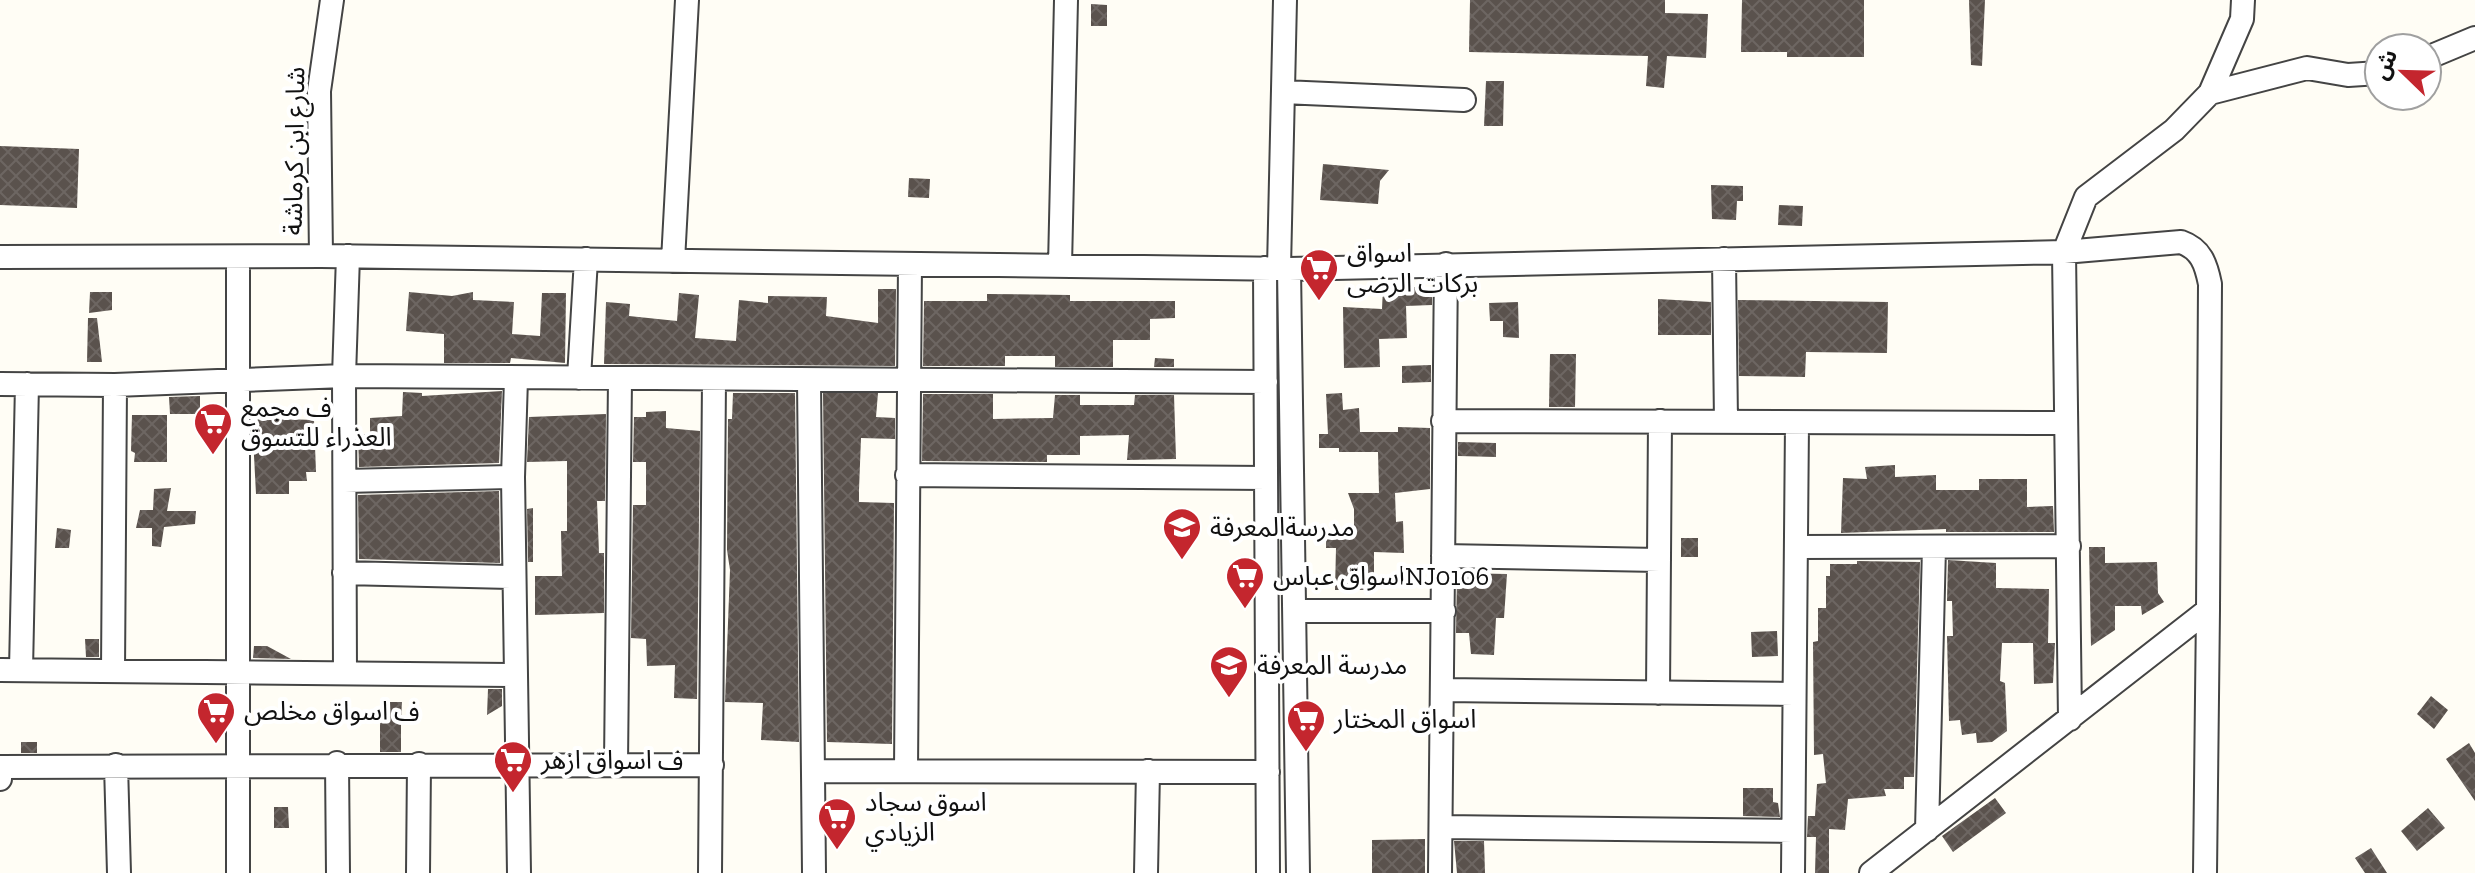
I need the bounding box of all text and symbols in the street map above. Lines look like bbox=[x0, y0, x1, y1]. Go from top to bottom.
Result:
north arrow bbox=[2363, 32, 2443, 112]
text: ش bbox=[2367, 45, 2403, 84]
street label: شارع ابن كرماشة bbox=[277, 66, 314, 236]
place label: اسواق بركات الرضى bbox=[1347, 237, 1478, 299]
supermarket icon: اسواق بركات الرضى bbox=[1298, 247, 1340, 302]
place label: ف مجمع العذراء للتسوق bbox=[241, 391, 392, 453]
supermarket icon: ف مجمع العذراء للتسوق bbox=[192, 401, 234, 456]
school or university icon: مدرسةالمعرفة bbox=[1161, 506, 1203, 561]
place label: مدرسةالمعرفة bbox=[1210, 511, 1355, 543]
supermarket icon: اسواق عباسNJ0106 bbox=[1224, 555, 1266, 610]
place label: اسواق عباسNJ0106 bbox=[1273, 560, 1489, 592]
school or university icon: مدرسة المعرفة bbox=[1208, 644, 1250, 699]
place label: مدرسة المعرفة bbox=[1257, 649, 1407, 681]
supermarket icon: ف اسواق مخلص bbox=[195, 690, 237, 745]
place label: ف اسواق مخلص bbox=[244, 695, 420, 727]
supermarket icon: اسواق المختار bbox=[1285, 698, 1327, 753]
place label: اسواق المختار bbox=[1333, 703, 1476, 735]
supermarket icon: ف اسواق ازهر bbox=[492, 739, 534, 794]
place label: ف اسواق ازهر bbox=[540, 744, 683, 776]
place label: اسوق سجاد الزيادي bbox=[865, 786, 987, 852]
supermarket icon: اسوق سجاد الزيادي bbox=[816, 796, 858, 851]

